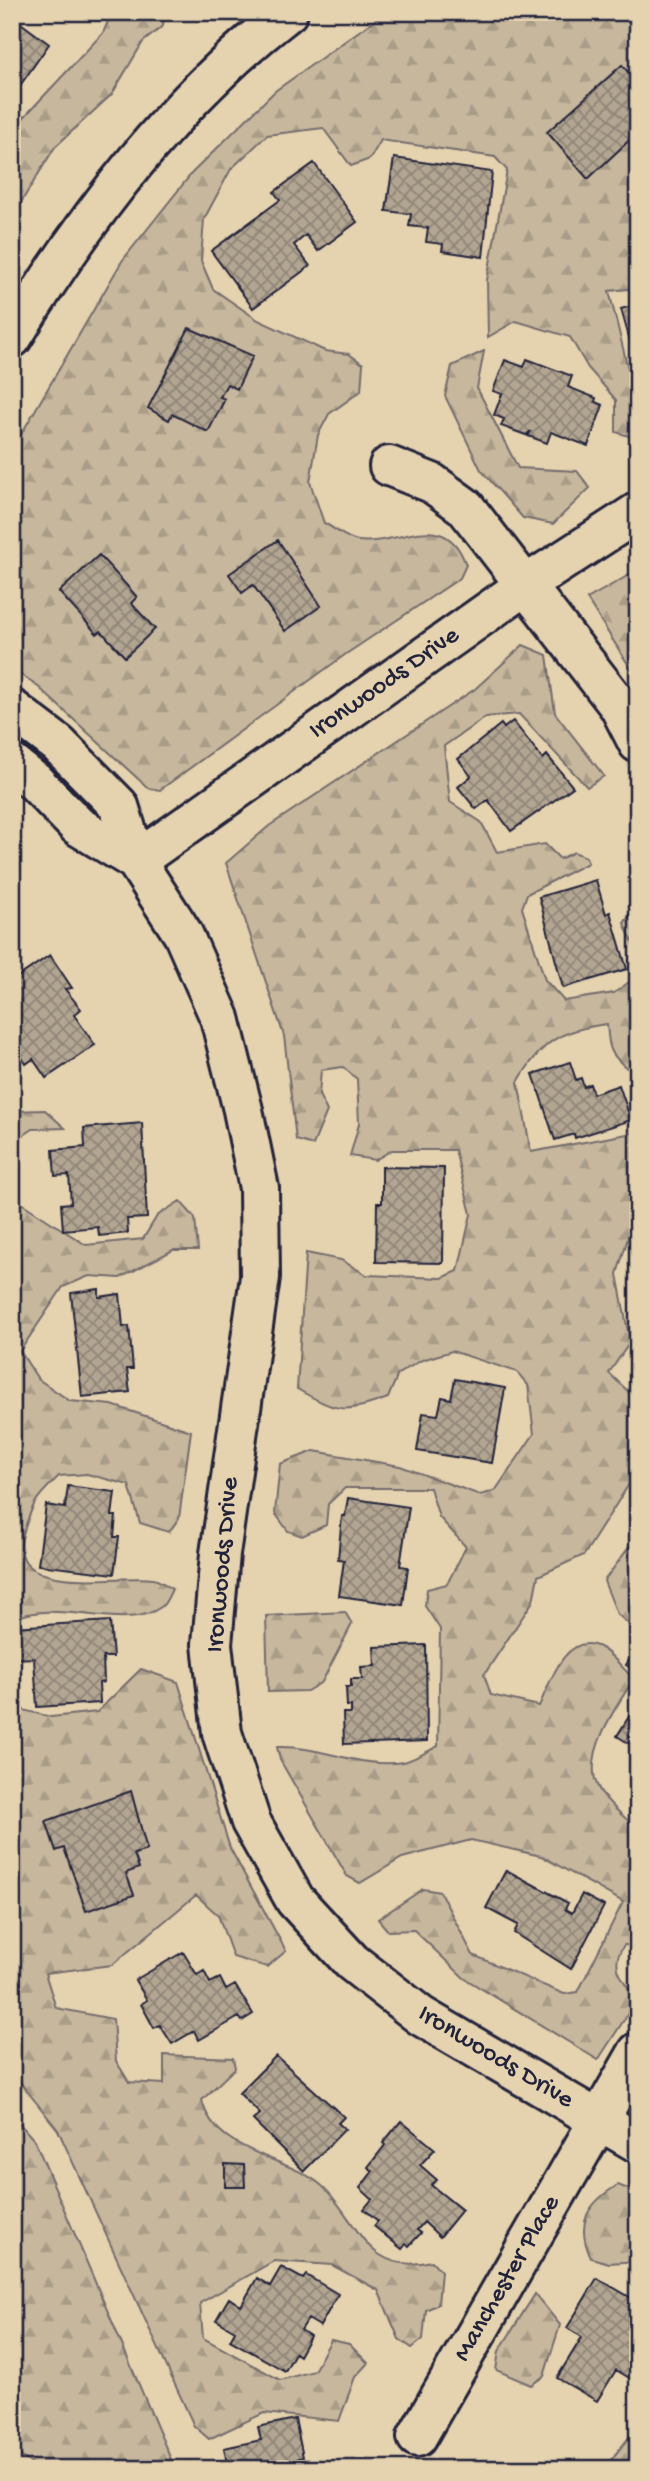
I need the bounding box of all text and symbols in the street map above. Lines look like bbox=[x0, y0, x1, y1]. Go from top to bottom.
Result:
street label: Ironwoods Drive bbox=[304, 620, 466, 747]
street label: Ironwoods Drive bbox=[201, 1475, 247, 1654]
street label: Ironwoods Drive bbox=[412, 1999, 579, 2117]
street label: Manchester Place bbox=[448, 2190, 568, 2368]

